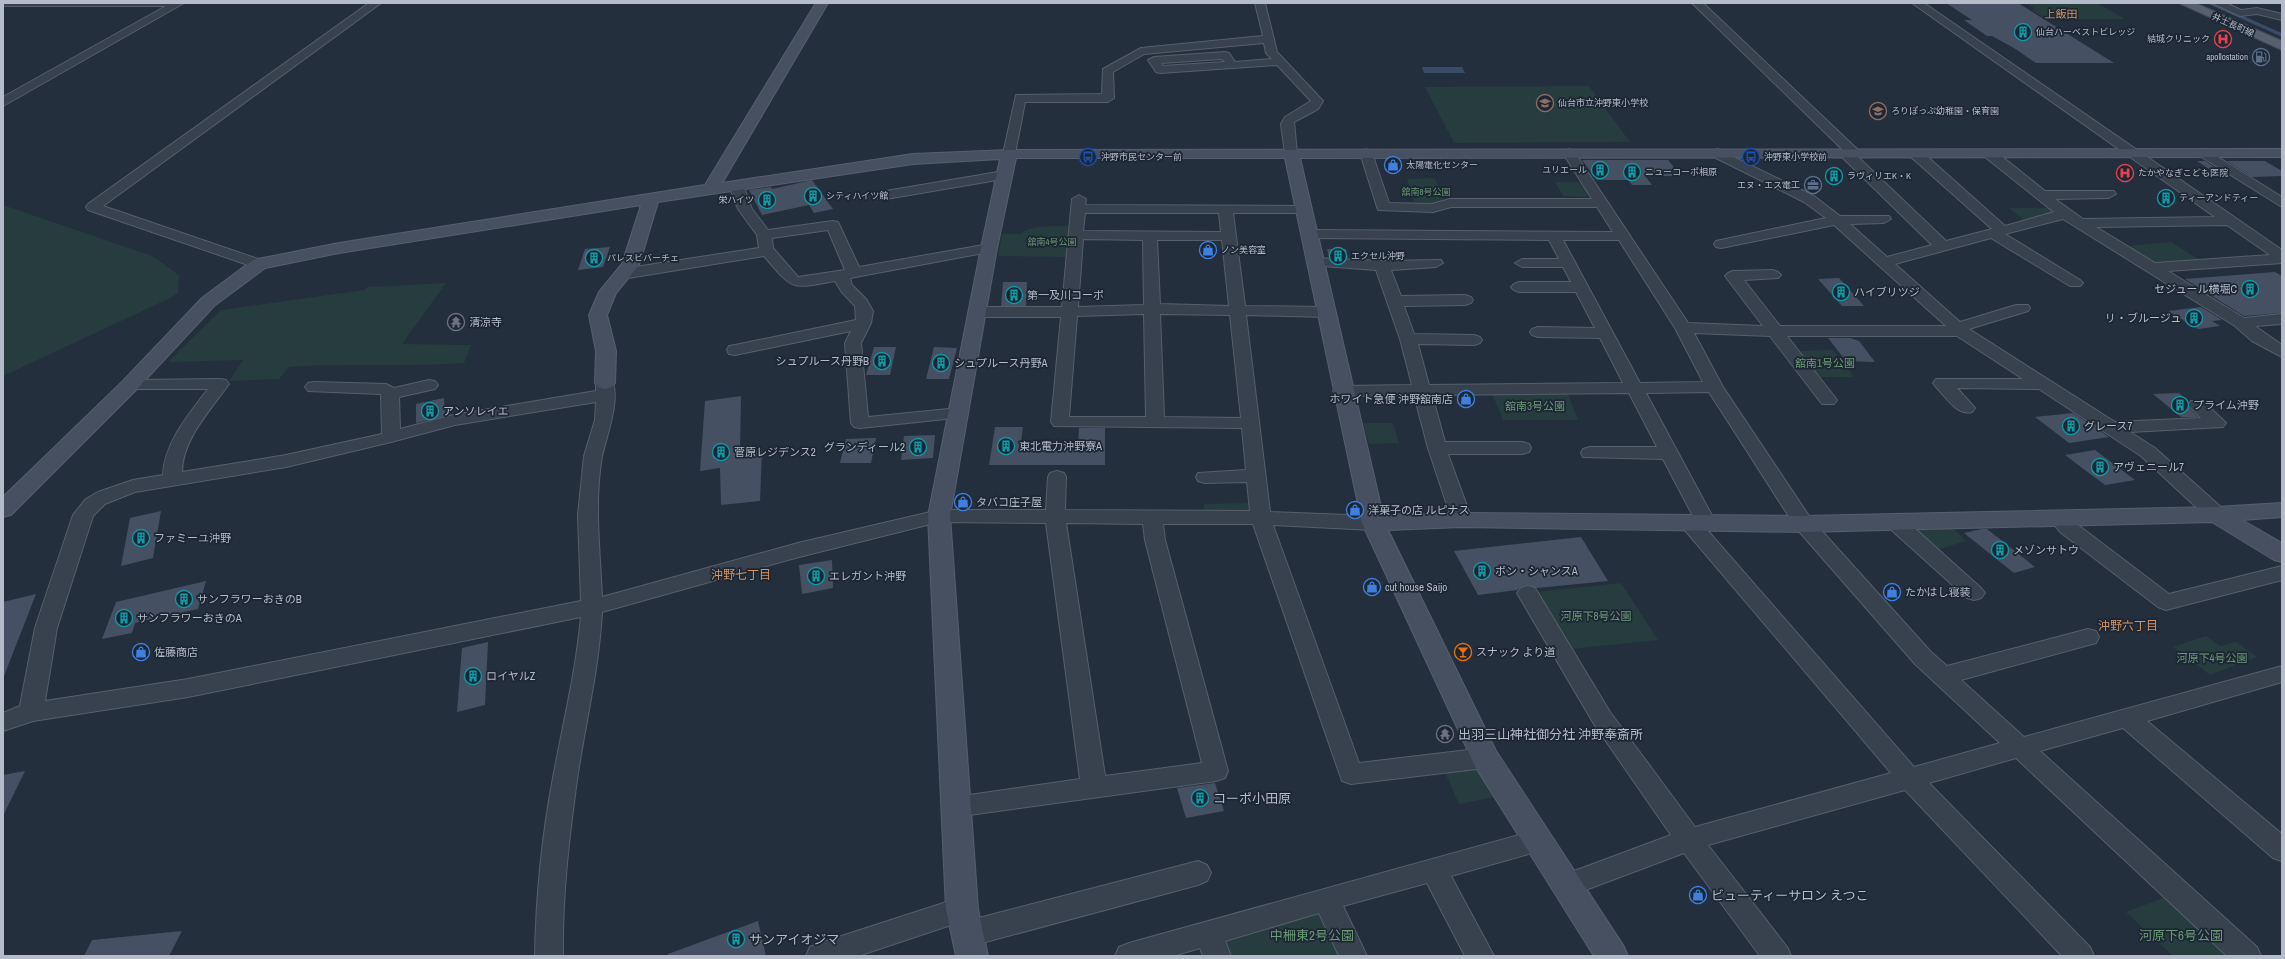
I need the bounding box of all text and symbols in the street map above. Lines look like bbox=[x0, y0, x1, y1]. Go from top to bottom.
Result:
district label: 上飯田 bbox=[2045, 7, 2078, 21]
street label: 井土長町線 bbox=[2210, 10, 2257, 40]
building icon: 仙台ハーベストビレッジ bbox=[2013, 22, 2033, 42]
place label: 仙台ハーベストビレッジ bbox=[2035, 26, 2135, 38]
hospital icon: 結城クリニック bbox=[2213, 29, 2233, 49]
place label: 結城クリニック bbox=[2147, 33, 2210, 45]
fuel station icon: apollostation bbox=[2251, 47, 2271, 67]
place label: apollostation bbox=[2206, 51, 2248, 63]
school or university icon: 仙台市立沖野東小学校 bbox=[1535, 93, 1555, 113]
place label: 仙台市立沖野東小学校 bbox=[1557, 97, 1648, 109]
school or university icon: ろりぽっぷ幼稚園・保育園 bbox=[1868, 101, 1888, 121]
place label: ろりぽっぷ幼稚園・保育園 bbox=[1891, 105, 1999, 117]
bus stop icon: 沖野市民センター前 bbox=[1078, 147, 1098, 167]
bus stop icon: 沖野東小学校前 bbox=[1741, 147, 1761, 167]
place label: 沖野市民センター前 bbox=[1101, 151, 1182, 163]
place label: 沖野東小学校前 bbox=[1764, 151, 1827, 163]
shop icon: 太陽電化センター bbox=[1383, 155, 1403, 175]
place label: 太陽電化センター bbox=[1406, 159, 1478, 171]
building icon: ユリエール bbox=[1590, 160, 1610, 180]
building icon: ニューコーポ相原 bbox=[1622, 162, 1642, 182]
hospital icon: たかやなぎこども医院 bbox=[2115, 163, 2135, 183]
place label: ユリエール bbox=[1542, 164, 1587, 176]
place label: ニューコーポ相原 bbox=[1645, 166, 1717, 178]
building icon: ラヴィリエK・K bbox=[1824, 166, 1844, 186]
place label: たかやなぎこども医院 bbox=[2138, 167, 2228, 179]
place label: ラヴィリエK・K bbox=[1847, 170, 1911, 182]
office icon: エヌ・エス電工 bbox=[1803, 175, 1823, 195]
place label: エヌ・エス電工 bbox=[1737, 179, 1800, 191]
building icon: シティハイツ館 bbox=[803, 186, 823, 206]
park label: 舘南8号公園 bbox=[1401, 186, 1451, 198]
building icon: ティーアンドティー bbox=[2156, 188, 2176, 208]
building icon: 栄ハイツ bbox=[757, 190, 777, 210]
place label: シティハイツ館 bbox=[826, 190, 888, 202]
place label: ティーアンドティー bbox=[2179, 192, 2258, 204]
place label: 栄ハイツ bbox=[718, 194, 754, 206]
park label: 舘南4号公園 bbox=[1027, 236, 1077, 248]
shop icon: ノン美容室 bbox=[1198, 240, 1218, 260]
place label: ノン美容室 bbox=[1221, 244, 1266, 256]
building icon: エクセル沖野 bbox=[1328, 246, 1348, 266]
building icon: パレスビバーチェ bbox=[584, 248, 604, 268]
place label: エクセル沖野 bbox=[1351, 250, 1405, 262]
place label: パレスビバーチェ bbox=[607, 252, 679, 264]
building icon: セジュール横堀C bbox=[2240, 279, 2260, 299]
building icon: ハイブリツジ bbox=[1831, 282, 1851, 302]
place label: セジュール横堀C bbox=[2154, 282, 2237, 296]
building icon: 第一及川コーポ bbox=[1004, 285, 1024, 305]
place label: ハイブリツジ bbox=[1854, 285, 1920, 299]
place label: 第一及川コーポ bbox=[1027, 288, 1104, 302]
building icon: リ・ブルージュ bbox=[2184, 308, 2204, 328]
place label: リ・ブルージュ bbox=[2105, 311, 2181, 325]
temple icon: 清涼寺 bbox=[446, 312, 466, 332]
place label: 清涼寺 bbox=[469, 315, 502, 329]
building icon: シュプルース丹野B bbox=[872, 351, 892, 371]
building icon: シュプルース丹野A bbox=[931, 353, 951, 373]
place label: シュプルース丹野B bbox=[776, 354, 869, 368]
place label: シュプルース丹野A bbox=[954, 356, 1048, 370]
park label: 舘南1号公園 bbox=[1795, 356, 1855, 370]
shop icon: ホワイト急便 沖野舘南店 bbox=[1456, 389, 1476, 409]
place label: ホワイト急便 沖野舘南店 bbox=[1329, 392, 1453, 406]
building icon: プライム沖野 bbox=[2170, 395, 2190, 415]
place label: プライム沖野 bbox=[2193, 398, 2259, 412]
park label: 舘南3号公園 bbox=[1505, 399, 1565, 413]
building icon: アンソレイエ bbox=[420, 401, 440, 421]
place label: アンソレイエ bbox=[443, 404, 508, 418]
building icon: グレース7 bbox=[2061, 416, 2081, 436]
place label: グレース7 bbox=[2084, 419, 2132, 433]
building icon: 東北電力沖野寮A bbox=[996, 436, 1016, 456]
building icon: グランディール2 bbox=[908, 437, 928, 457]
place label: 東北電力沖野寮A bbox=[1019, 439, 1103, 453]
place label: グランディール2 bbox=[824, 440, 905, 454]
building icon: 菅原レジデンス2 bbox=[711, 442, 731, 462]
place label: 菅原レジデンス2 bbox=[734, 445, 816, 459]
building icon: アヴェニール7 bbox=[2090, 457, 2110, 477]
place label: アヴェニール7 bbox=[2113, 460, 2184, 474]
shop icon: タバコ庄子屋 bbox=[953, 492, 973, 512]
place label: タバコ庄子屋 bbox=[976, 495, 1042, 509]
shop icon: 洋菓子の店 ルピナス bbox=[1345, 500, 1365, 520]
place label: 洋菓子の店 ルピナス bbox=[1368, 503, 1470, 517]
building icon: ファミーユ沖野 bbox=[131, 528, 151, 548]
place label: ファミーユ沖野 bbox=[154, 531, 231, 545]
building icon: メゾンサトウ bbox=[1990, 540, 2010, 560]
place label: メゾンサトウ bbox=[2013, 543, 2079, 557]
building icon: ボン・シャンスA bbox=[1472, 561, 1492, 581]
place label: ボン・シャンスA bbox=[1495, 564, 1579, 578]
building icon: エレガント沖野 bbox=[806, 566, 826, 586]
district label: 沖野七丁目 bbox=[711, 567, 771, 583]
place label: エレガント沖野 bbox=[829, 569, 906, 583]
shop icon: cut house Saijo bbox=[1362, 577, 1382, 597]
place label: cut house Saijo bbox=[1385, 580, 1447, 594]
shop icon: たかはし寝装 bbox=[1882, 582, 1902, 602]
place label: たかはし寝装 bbox=[1905, 585, 1971, 599]
building icon: サンフラワーおきのB bbox=[174, 589, 194, 609]
place label: サンフラワーおきのB bbox=[197, 592, 302, 606]
building icon: サンフラワーおきのA bbox=[114, 608, 134, 628]
park label: 河原下8号公園 bbox=[1560, 609, 1632, 623]
place label: サンフラワーおきのA bbox=[137, 611, 243, 625]
district label: 沖野六丁目 bbox=[2098, 618, 2158, 634]
shop icon: 佐藤商店 bbox=[131, 642, 151, 662]
bar icon: スナック より道 bbox=[1453, 642, 1473, 662]
place label: 佐藤商店 bbox=[154, 645, 198, 659]
place label: スナック より道 bbox=[1476, 645, 1555, 659]
park label: 河原下4号公園 bbox=[2176, 651, 2248, 665]
building icon: ロイヤルZ bbox=[463, 666, 483, 686]
place label: ロイヤルZ bbox=[486, 669, 536, 683]
temple icon: 出羽三山神社御分社 沖野奉斎所 bbox=[1435, 724, 1455, 744]
place label: 出羽三山神社御分社 沖野奉斎所 bbox=[1458, 726, 1643, 743]
building icon: コーポ小田原 bbox=[1190, 788, 1210, 808]
place label: コーポ小田原 bbox=[1213, 790, 1291, 807]
shop icon: ビューティーサロン えつこ bbox=[1688, 885, 1708, 905]
place label: ビューティーサロン えつこ bbox=[1711, 887, 1869, 904]
park label: 中柵東2号公園 bbox=[1270, 927, 1354, 944]
park label: 河原下6号公園 bbox=[2139, 927, 2223, 944]
building icon: サンアイオジマ bbox=[726, 929, 746, 949]
place label: サンアイオジマ bbox=[749, 931, 839, 948]

